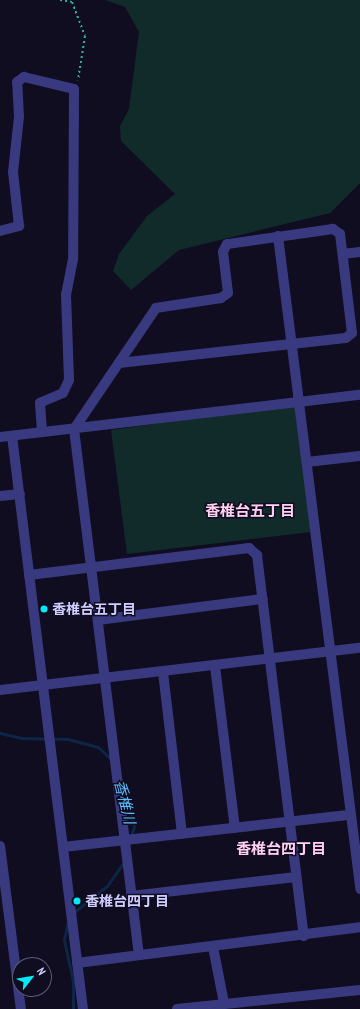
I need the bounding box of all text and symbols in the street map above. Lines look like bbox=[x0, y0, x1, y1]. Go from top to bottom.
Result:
district label: 香椎台五丁目 bbox=[205, 502, 295, 520]
place label: 香椎台五丁目 bbox=[52, 601, 136, 617]
marker: 香椎台五丁目 bbox=[39, 604, 49, 614]
water label: 香椎川 bbox=[111, 778, 139, 826]
district label: 香椎台四丁目 bbox=[236, 840, 326, 858]
place label: 香椎台四丁目 bbox=[85, 893, 169, 909]
marker: 香椎台四丁目 bbox=[72, 896, 82, 906]
north arrow bbox=[12, 957, 52, 997]
text: N bbox=[34, 965, 49, 977]

